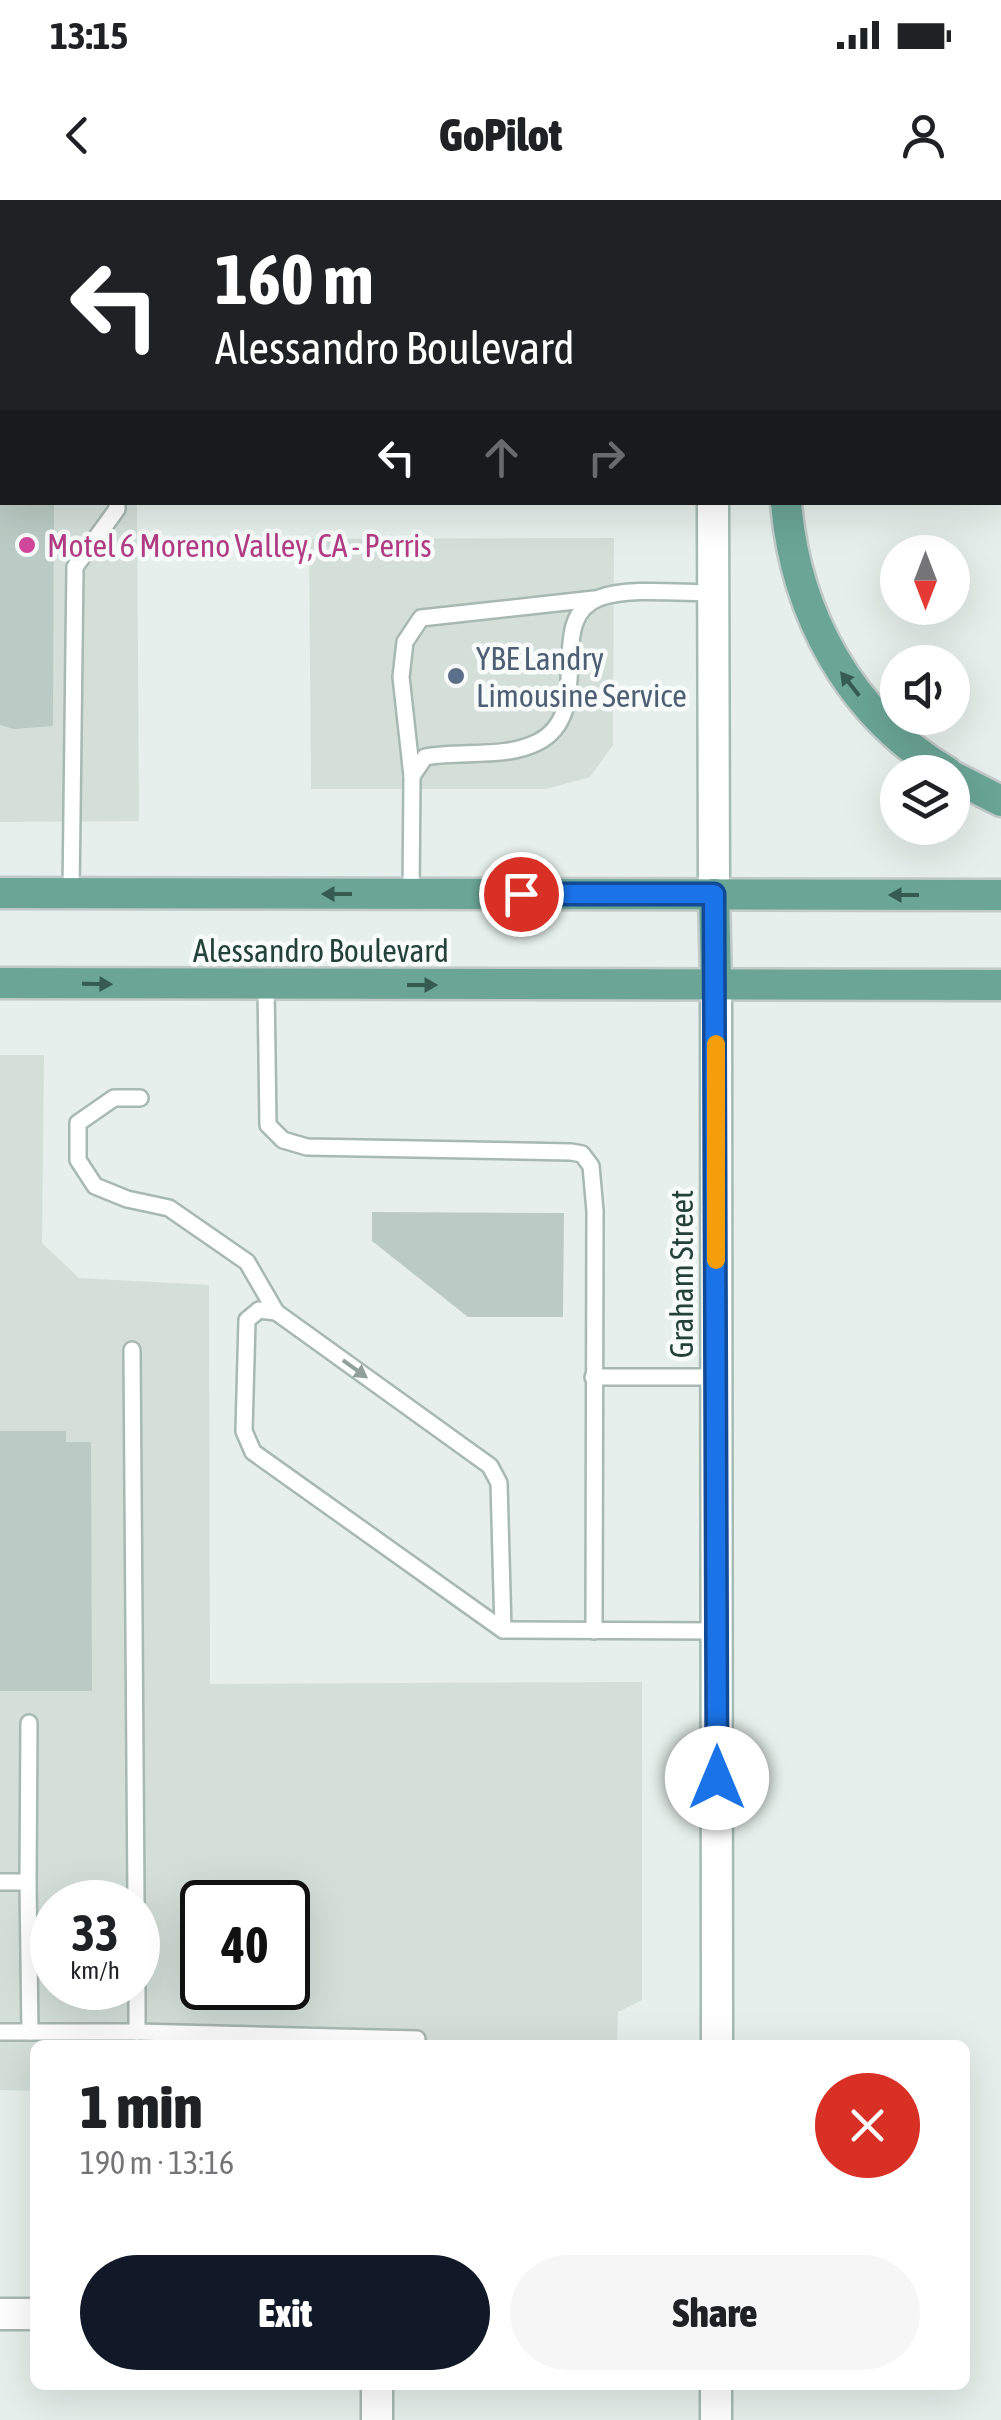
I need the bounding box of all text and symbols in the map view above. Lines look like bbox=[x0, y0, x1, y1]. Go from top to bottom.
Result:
text: 13:15 bbox=[50, 14, 128, 57]
icon: back bbox=[50, 108, 105, 163]
icon: person bbox=[896, 108, 951, 163]
text: GoPilot bbox=[439, 109, 562, 161]
text: 160 m bbox=[215, 239, 374, 319]
icon: left bbox=[50, 240, 180, 370]
text: Alessandro Boulevard bbox=[215, 322, 575, 374]
icon: left bbox=[369, 430, 424, 485]
icon: ahead bbox=[474, 430, 529, 485]
icon: right bbox=[579, 430, 634, 485]
place label: Motel 6 Moreno Valley, CA - Perris bbox=[47, 527, 432, 564]
marker: Motel 6 Moreno Valley, CA - Perris bbox=[16, 534, 38, 556]
north arrow bbox=[880, 535, 970, 625]
map controls bbox=[880, 535, 970, 845]
place label: YBE Landry Limousine Service bbox=[476, 640, 687, 714]
button: sound bbox=[880, 645, 970, 735]
marker: YBE Landry Limousine Service bbox=[445, 665, 467, 687]
one-way arrow bbox=[841, 671, 861, 697]
button: layers bbox=[880, 755, 970, 845]
pin bbox=[479, 852, 564, 937]
icon: arrive bbox=[494, 867, 549, 922]
one-way arrow bbox=[320, 886, 352, 902]
one-way arrow bbox=[887, 887, 919, 903]
street label: Alessandro Boulevard bbox=[193, 932, 449, 969]
one-way arrow bbox=[82, 976, 114, 992]
one-way arrow bbox=[407, 977, 439, 993]
street label: Graham Street bbox=[663, 1190, 700, 1358]
one-way arrow bbox=[342, 1359, 368, 1378]
position arrow bbox=[665, 1726, 769, 1830]
speed limit sign: 40 bbox=[180, 1880, 310, 2010]
text: 33 bbox=[71, 1904, 118, 1962]
text: km/h bbox=[70, 1956, 120, 1984]
text: 1 min bbox=[80, 2072, 203, 2141]
button: close bbox=[815, 2073, 920, 2178]
text: 190 m · 13:16 bbox=[80, 2144, 234, 2181]
button: Exit bbox=[80, 2255, 490, 2370]
button: Share bbox=[510, 2255, 920, 2370]

